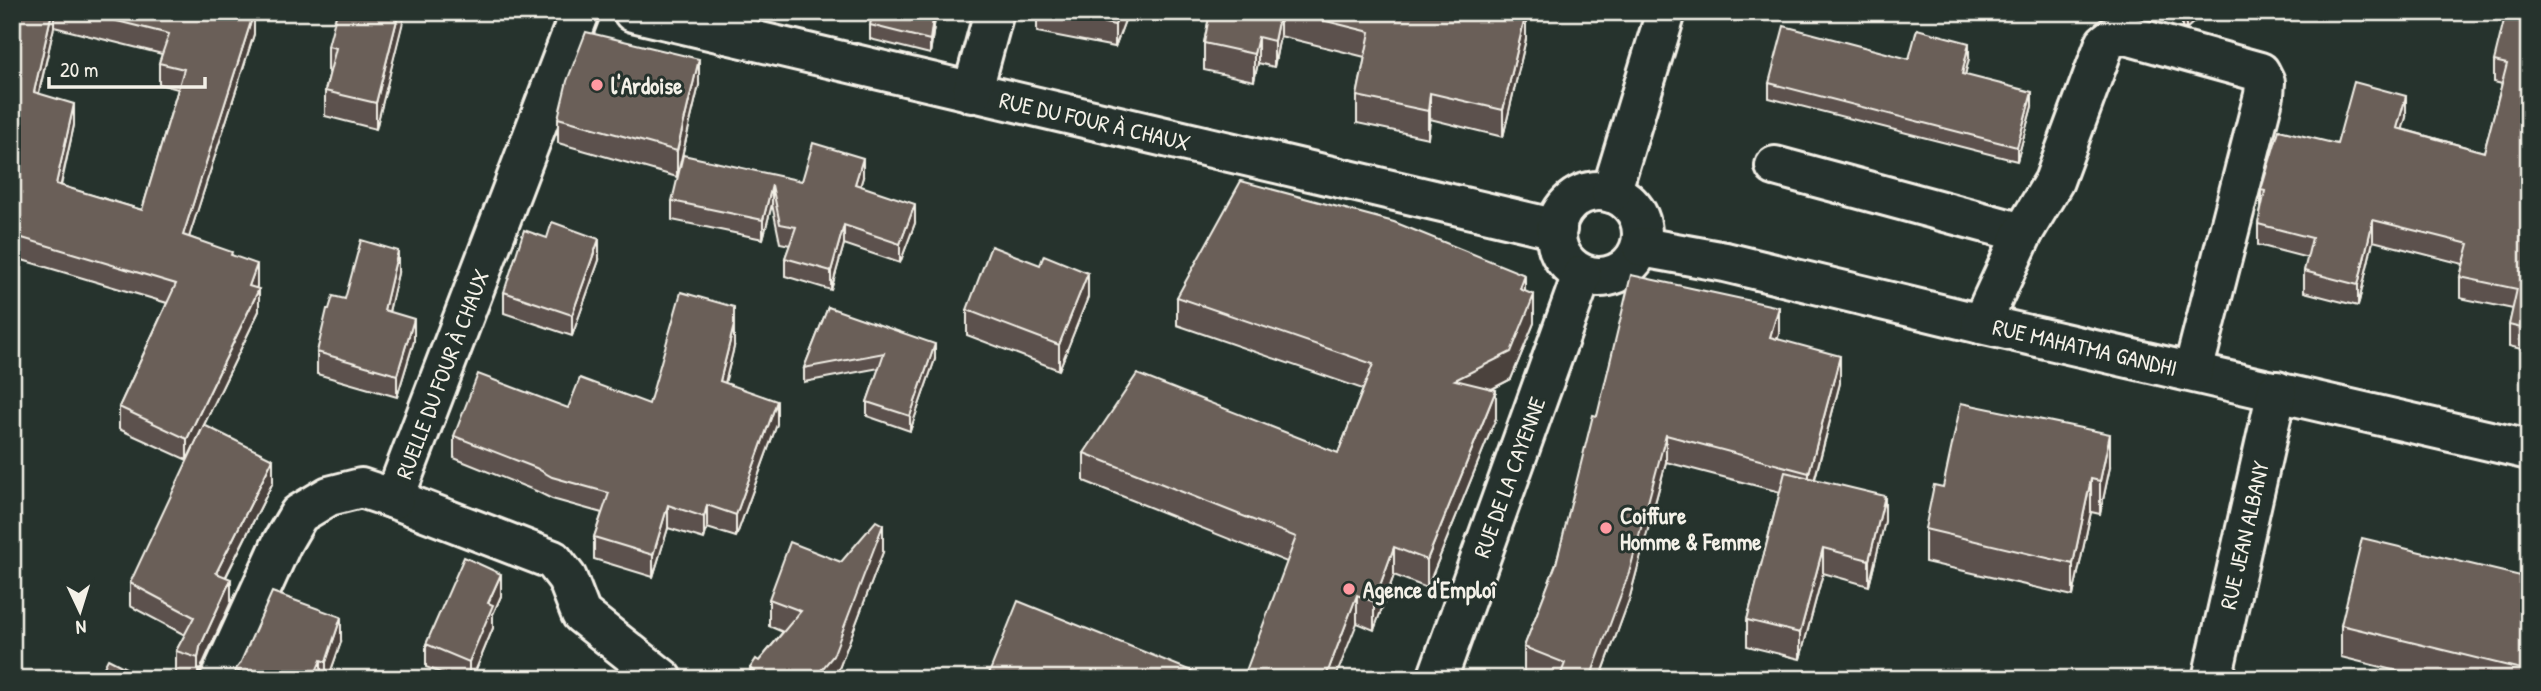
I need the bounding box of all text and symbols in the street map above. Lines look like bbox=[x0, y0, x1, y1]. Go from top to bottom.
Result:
scale bar bbox=[49, 46, 205, 90]
text: 20 m bbox=[60, 55, 98, 84]
place label: l'Ardoise bbox=[611, 70, 683, 101]
marker: l'Ardoise bbox=[589, 77, 605, 93]
street label: RUE DU FOUR À CHAUX bbox=[997, 84, 1194, 158]
street label: RUELLE DU FOUR À CHAUX bbox=[388, 265, 496, 483]
street label: RUE MAHATMA GANDHI bbox=[1990, 311, 2180, 383]
street label: RUE DE LA CAYENNE bbox=[1466, 392, 1552, 562]
street label: RUE JEAN ALBANY bbox=[2212, 458, 2276, 612]
place label: Coiffure Homme & Femme bbox=[1620, 500, 1762, 557]
marker: Coiffure Homme & Femme bbox=[1598, 520, 1614, 536]
place label: Agence d'Emploî bbox=[1363, 574, 1497, 606]
north arrow bbox=[46, 576, 116, 646]
marker: Agence d'Emploî bbox=[1341, 581, 1357, 597]
text: N bbox=[75, 615, 87, 641]

